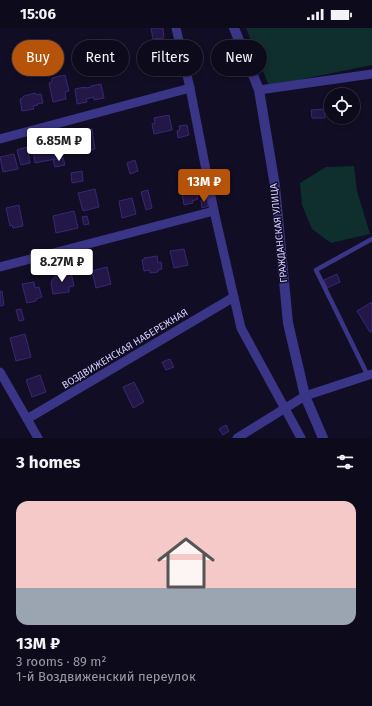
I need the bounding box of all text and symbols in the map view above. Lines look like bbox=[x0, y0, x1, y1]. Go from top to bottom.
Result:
text: 15:06 bbox=[20, 5, 56, 23]
chip: Buy bbox=[12, 40, 64, 76]
chip: Rent bbox=[72, 40, 129, 76]
chip: Filters bbox=[137, 40, 203, 76]
chip: New bbox=[211, 40, 267, 76]
map controls bbox=[324, 88, 360, 124]
button: locate bbox=[324, 88, 360, 124]
pin: 6.85M ₽ bbox=[22, 128, 96, 162]
text: 6.85M ₽ bbox=[36, 133, 82, 148]
pin: 13M ₽ bbox=[176, 169, 232, 203]
text: 13M ₽ bbox=[187, 174, 221, 189]
street label: ГРАЖДАНСКАЯ УЛИЦА bbox=[268, 182, 290, 283]
pin: 8.27M ₽ bbox=[25, 249, 99, 283]
text: 8.27M ₽ bbox=[40, 254, 84, 269]
street label: ВОЗДВИЖЕНСКАЯ НАБЕРЕЖНАЯ bbox=[60, 307, 190, 391]
icon: filters bbox=[334, 451, 356, 473]
text: 3 homes bbox=[16, 452, 81, 473]
icon: home bbox=[150, 527, 222, 599]
text: 13M ₽ bbox=[16, 633, 60, 654]
text: 3 rooms · 89 m² bbox=[16, 654, 106, 669]
text: 1-й Воздвиженский переулок bbox=[16, 669, 196, 684]

